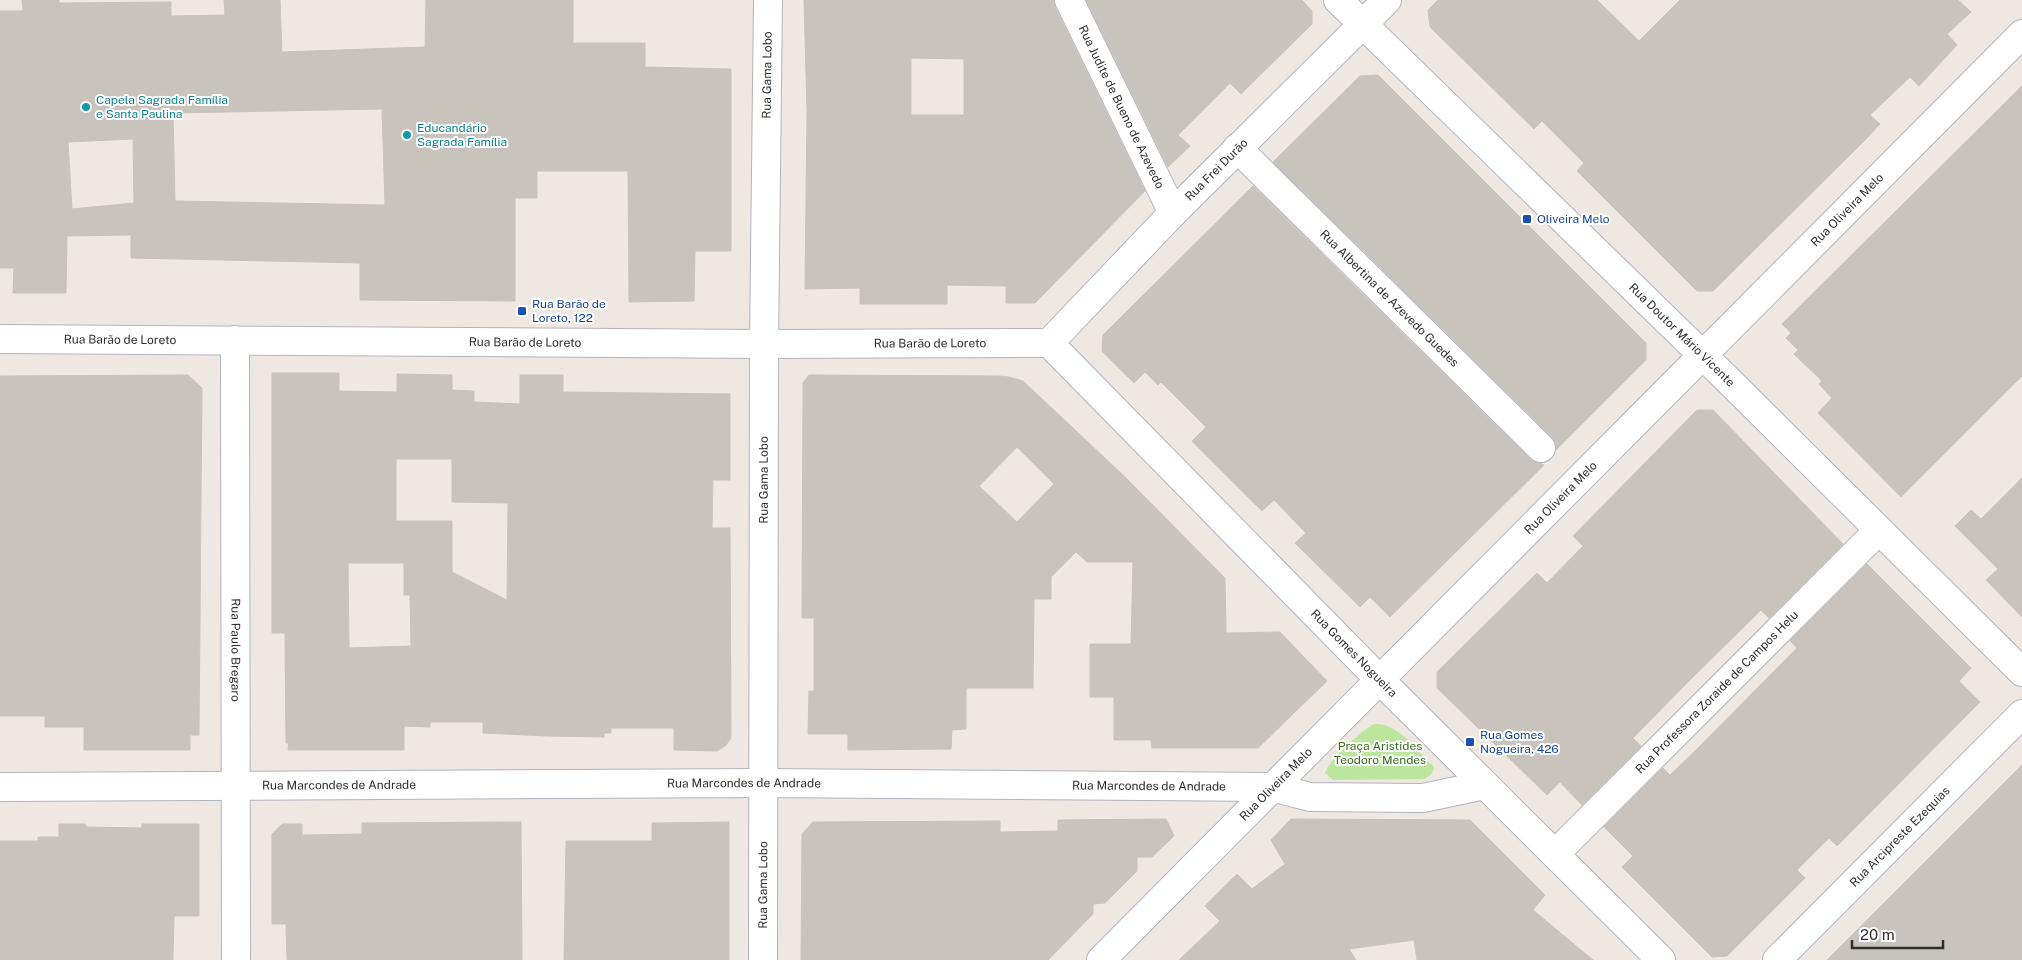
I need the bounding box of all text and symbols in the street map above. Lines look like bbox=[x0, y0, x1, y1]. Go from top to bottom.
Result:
street label: Rua Judite de Bueno de Azevedo bbox=[1075, 23, 1167, 191]
street label: Rua Gama Lobo bbox=[760, 31, 775, 119]
place label: Capela Sagrada Família e Santa Paulina bbox=[96, 93, 228, 121]
marker: Capela Sagrada Família e Santa Paulina bbox=[80, 101, 92, 113]
place label: Educandário Sagrada Família bbox=[417, 121, 507, 149]
marker: Educandário Sagrada Família bbox=[401, 129, 413, 141]
street label: Rua Frei Durão bbox=[1182, 136, 1251, 204]
street label: Rua Oliveira Melo bbox=[1808, 170, 1886, 249]
place label: Oliveira Melo bbox=[1537, 212, 1610, 226]
marker: Oliveira Melo bbox=[1521, 213, 1533, 225]
street label: Rua Albertina de Azevedo Guedes bbox=[1317, 227, 1462, 370]
street label: Rua Doutor Mário Vicente bbox=[1626, 280, 1738, 390]
place label: Rua Barão de Loreto, 122 bbox=[532, 297, 606, 325]
marker: Rua Barão de Loreto, 122 bbox=[516, 305, 528, 317]
street label: Rua Barão de Loreto bbox=[64, 332, 177, 347]
street label: Rua Barão de Loreto bbox=[469, 335, 582, 350]
street label: Rua Barão de Loreto bbox=[874, 336, 987, 351]
street label: Rua Gama Lobo bbox=[757, 436, 771, 524]
street label: Rua Oliveira Melo bbox=[1522, 458, 1600, 537]
street label: Rua Paulo Bregaro bbox=[228, 598, 243, 702]
street label: Rua Gomes Nogueira bbox=[1308, 607, 1400, 700]
street label: Rua Professora Zoraide de Campos Helu bbox=[1633, 608, 1801, 776]
place label: Rua Gomes Nogueira, 426 bbox=[1480, 728, 1559, 756]
marker: Rua Gomes Nogueira, 426 bbox=[1464, 736, 1476, 748]
park label: Praça Aristides Teodoro Mendes bbox=[1334, 739, 1426, 767]
street label: Rua Oliveira Melo bbox=[1237, 745, 1315, 824]
street label: Rua Marcondes de Andrade bbox=[667, 776, 821, 791]
street label: Rua Marcondes de Andrade bbox=[262, 778, 416, 793]
street label: Rua Marcondes de Andrade bbox=[1072, 778, 1226, 794]
street label: Rua Arcipreste Ezequias bbox=[1847, 784, 1953, 890]
street label: Rua Gama Lobo bbox=[756, 841, 770, 929]
scale bar bbox=[1852, 918, 1943, 950]
text: 20 m bbox=[1860, 926, 1895, 943]

